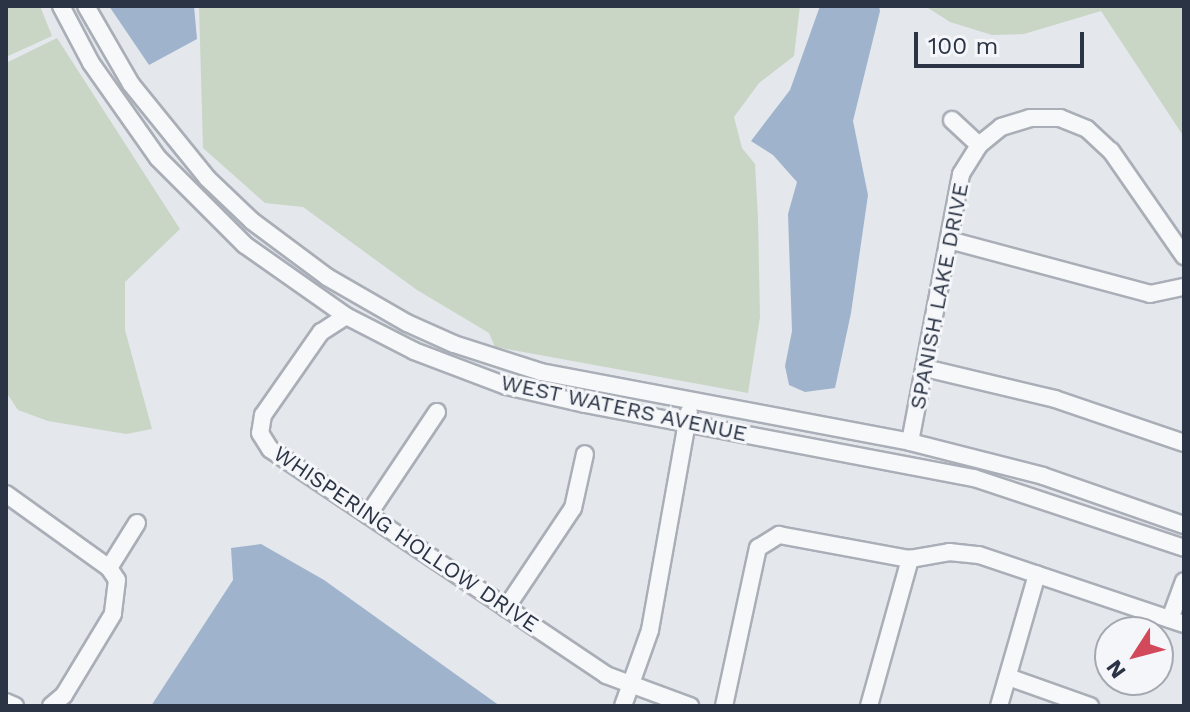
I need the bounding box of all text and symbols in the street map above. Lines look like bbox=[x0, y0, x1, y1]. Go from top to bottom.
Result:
scale bar bbox=[918, 16, 1088, 66]
text: 100 m bbox=[928, 32, 998, 60]
street label: SPANISH LAKE DRIVE bbox=[904, 180, 974, 412]
street label: WEST WATERS AVENUE bbox=[498, 369, 750, 447]
street label: WHISPERING HOLLOW DRIVE bbox=[268, 440, 544, 638]
north arrow bbox=[1094, 616, 1174, 696]
text: N bbox=[1101, 655, 1131, 683]

